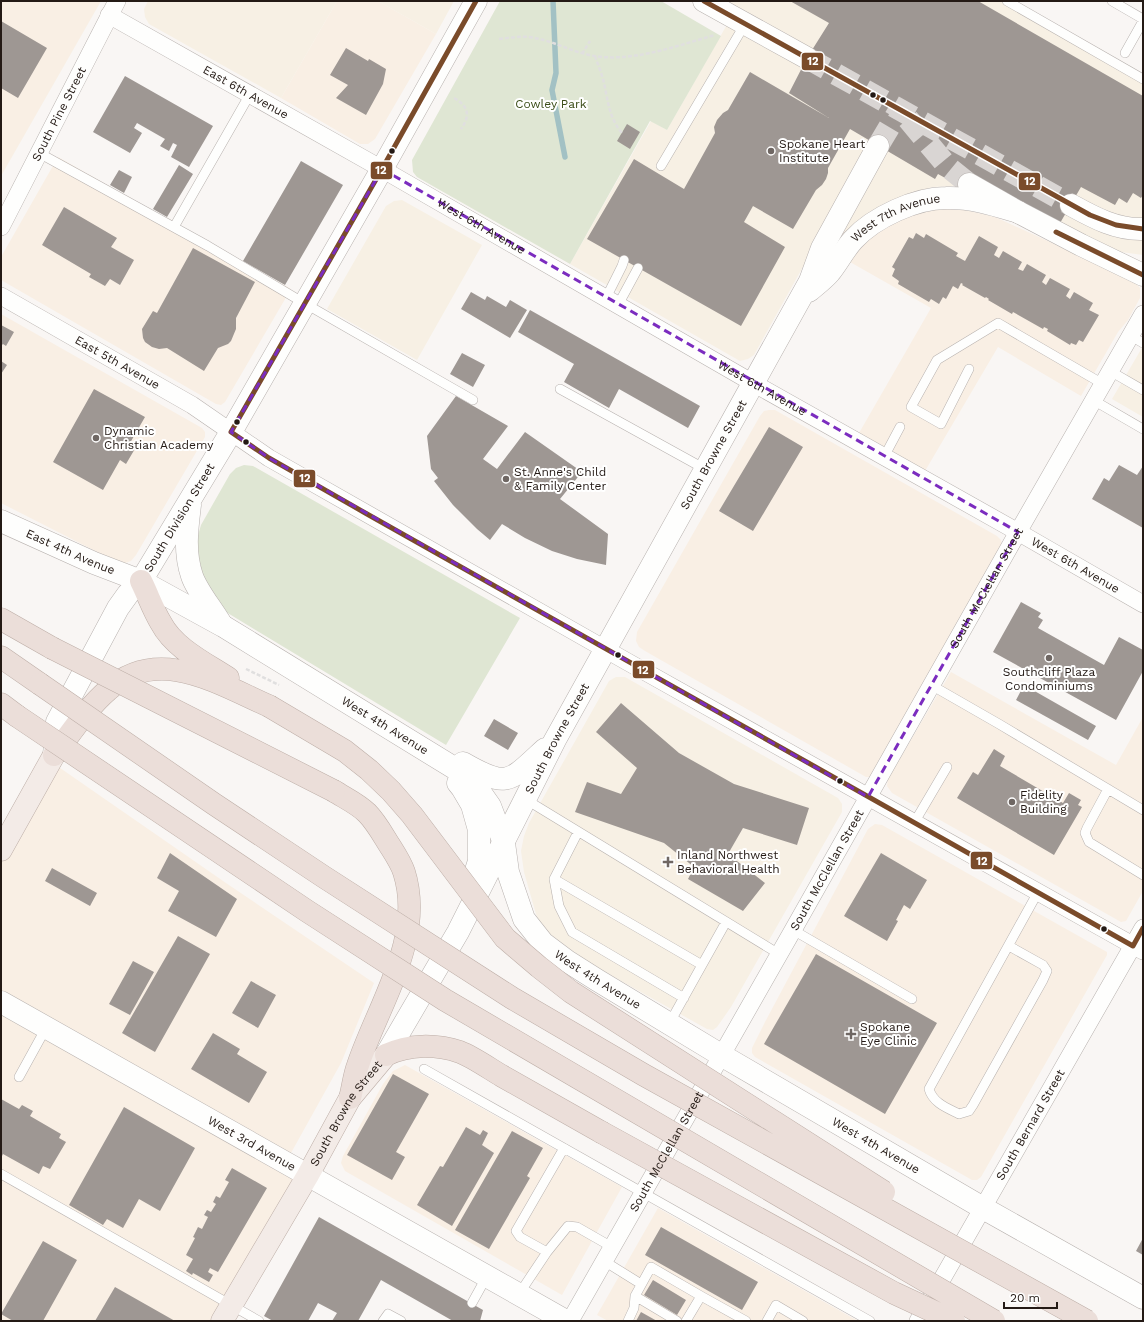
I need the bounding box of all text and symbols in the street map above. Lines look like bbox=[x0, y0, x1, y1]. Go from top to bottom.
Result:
line badge: 12 bbox=[801, 52, 824, 71]
text: 12 bbox=[807, 55, 819, 68]
street label: East 6th Avenue bbox=[201, 63, 291, 122]
street label: South Pine Street bbox=[29, 65, 89, 163]
unlabelled marker bbox=[868, 90, 878, 100]
unlabelled marker bbox=[878, 95, 888, 105]
park label: Cowley Park bbox=[515, 97, 587, 111]
place label: Spokane Heart Institute bbox=[779, 137, 865, 165]
unlabelled marker bbox=[387, 146, 397, 156]
marker: Spokane Heart Institute bbox=[766, 146, 776, 156]
line badge: 12 bbox=[370, 161, 393, 180]
text: 12 bbox=[375, 164, 387, 177]
line badge: 12 bbox=[1018, 172, 1041, 191]
text: 12 bbox=[1024, 175, 1036, 188]
street label: West 7th Avenue bbox=[848, 191, 941, 245]
street label: West 6th Avenue bbox=[435, 195, 528, 257]
street label: East 5th Avenue bbox=[72, 333, 162, 392]
street label: West 6th Avenue bbox=[715, 357, 809, 419]
street label: South Browne Street bbox=[677, 397, 750, 512]
unlabelled marker bbox=[232, 417, 242, 427]
place label: Dynamic Christian Academy bbox=[104, 424, 214, 452]
marker: Dynamic Christian Academy bbox=[91, 433, 101, 443]
unlabelled marker bbox=[241, 437, 251, 447]
street label: South Division Street bbox=[141, 461, 217, 575]
place label: St. Anne's Child & Family Center bbox=[514, 465, 607, 493]
line badge: 12 bbox=[293, 469, 316, 488]
text: 12 bbox=[299, 472, 311, 485]
marker: St. Anne's Child & Family Center bbox=[501, 474, 511, 484]
street label: South McClellan Street bbox=[947, 525, 1026, 651]
street label: East 4th Avenue bbox=[24, 526, 117, 577]
street label: West 6th Avenue bbox=[1029, 534, 1122, 596]
unlabelled marker bbox=[613, 650, 623, 660]
marker: Southcliff Plaza Condominiums bbox=[1044, 653, 1054, 663]
line badge: 12 bbox=[632, 660, 655, 679]
text: 12 bbox=[637, 664, 649, 677]
place label: Southcliff Plaza Condominiums bbox=[1003, 665, 1095, 693]
street label: South Browne Street bbox=[522, 681, 592, 796]
street label: West 4th Avenue bbox=[339, 693, 431, 757]
unlabelled marker bbox=[835, 776, 845, 786]
place label: Fidelity Building bbox=[1020, 788, 1067, 816]
marker: Fidelity Building bbox=[1007, 797, 1017, 807]
street label: South McClellan Street bbox=[787, 807, 867, 933]
place label: Inland Northwest Behavioral Health bbox=[677, 848, 780, 876]
line badge: 12 bbox=[970, 851, 993, 870]
text: 12 bbox=[976, 855, 988, 868]
marker: Inland Northwest Behavioral Health bbox=[662, 856, 674, 868]
unlabelled marker bbox=[1099, 924, 1109, 934]
street label: West 4th Avenue bbox=[552, 947, 643, 1012]
place label: Spokane Eye Clinic bbox=[860, 1020, 917, 1048]
marker: Spokane Eye Clinic bbox=[845, 1028, 857, 1040]
street label: South Browne Street bbox=[307, 1058, 385, 1169]
street label: South Bernard Street bbox=[993, 1067, 1067, 1183]
street label: South McClellan Street bbox=[627, 1089, 706, 1214]
street label: West 3rd Avenue bbox=[205, 1113, 298, 1174]
street label: West 4th Avenue bbox=[829, 1114, 922, 1177]
scale bar bbox=[1004, 1284, 1057, 1310]
text: 20 m bbox=[1010, 1291, 1040, 1305]

